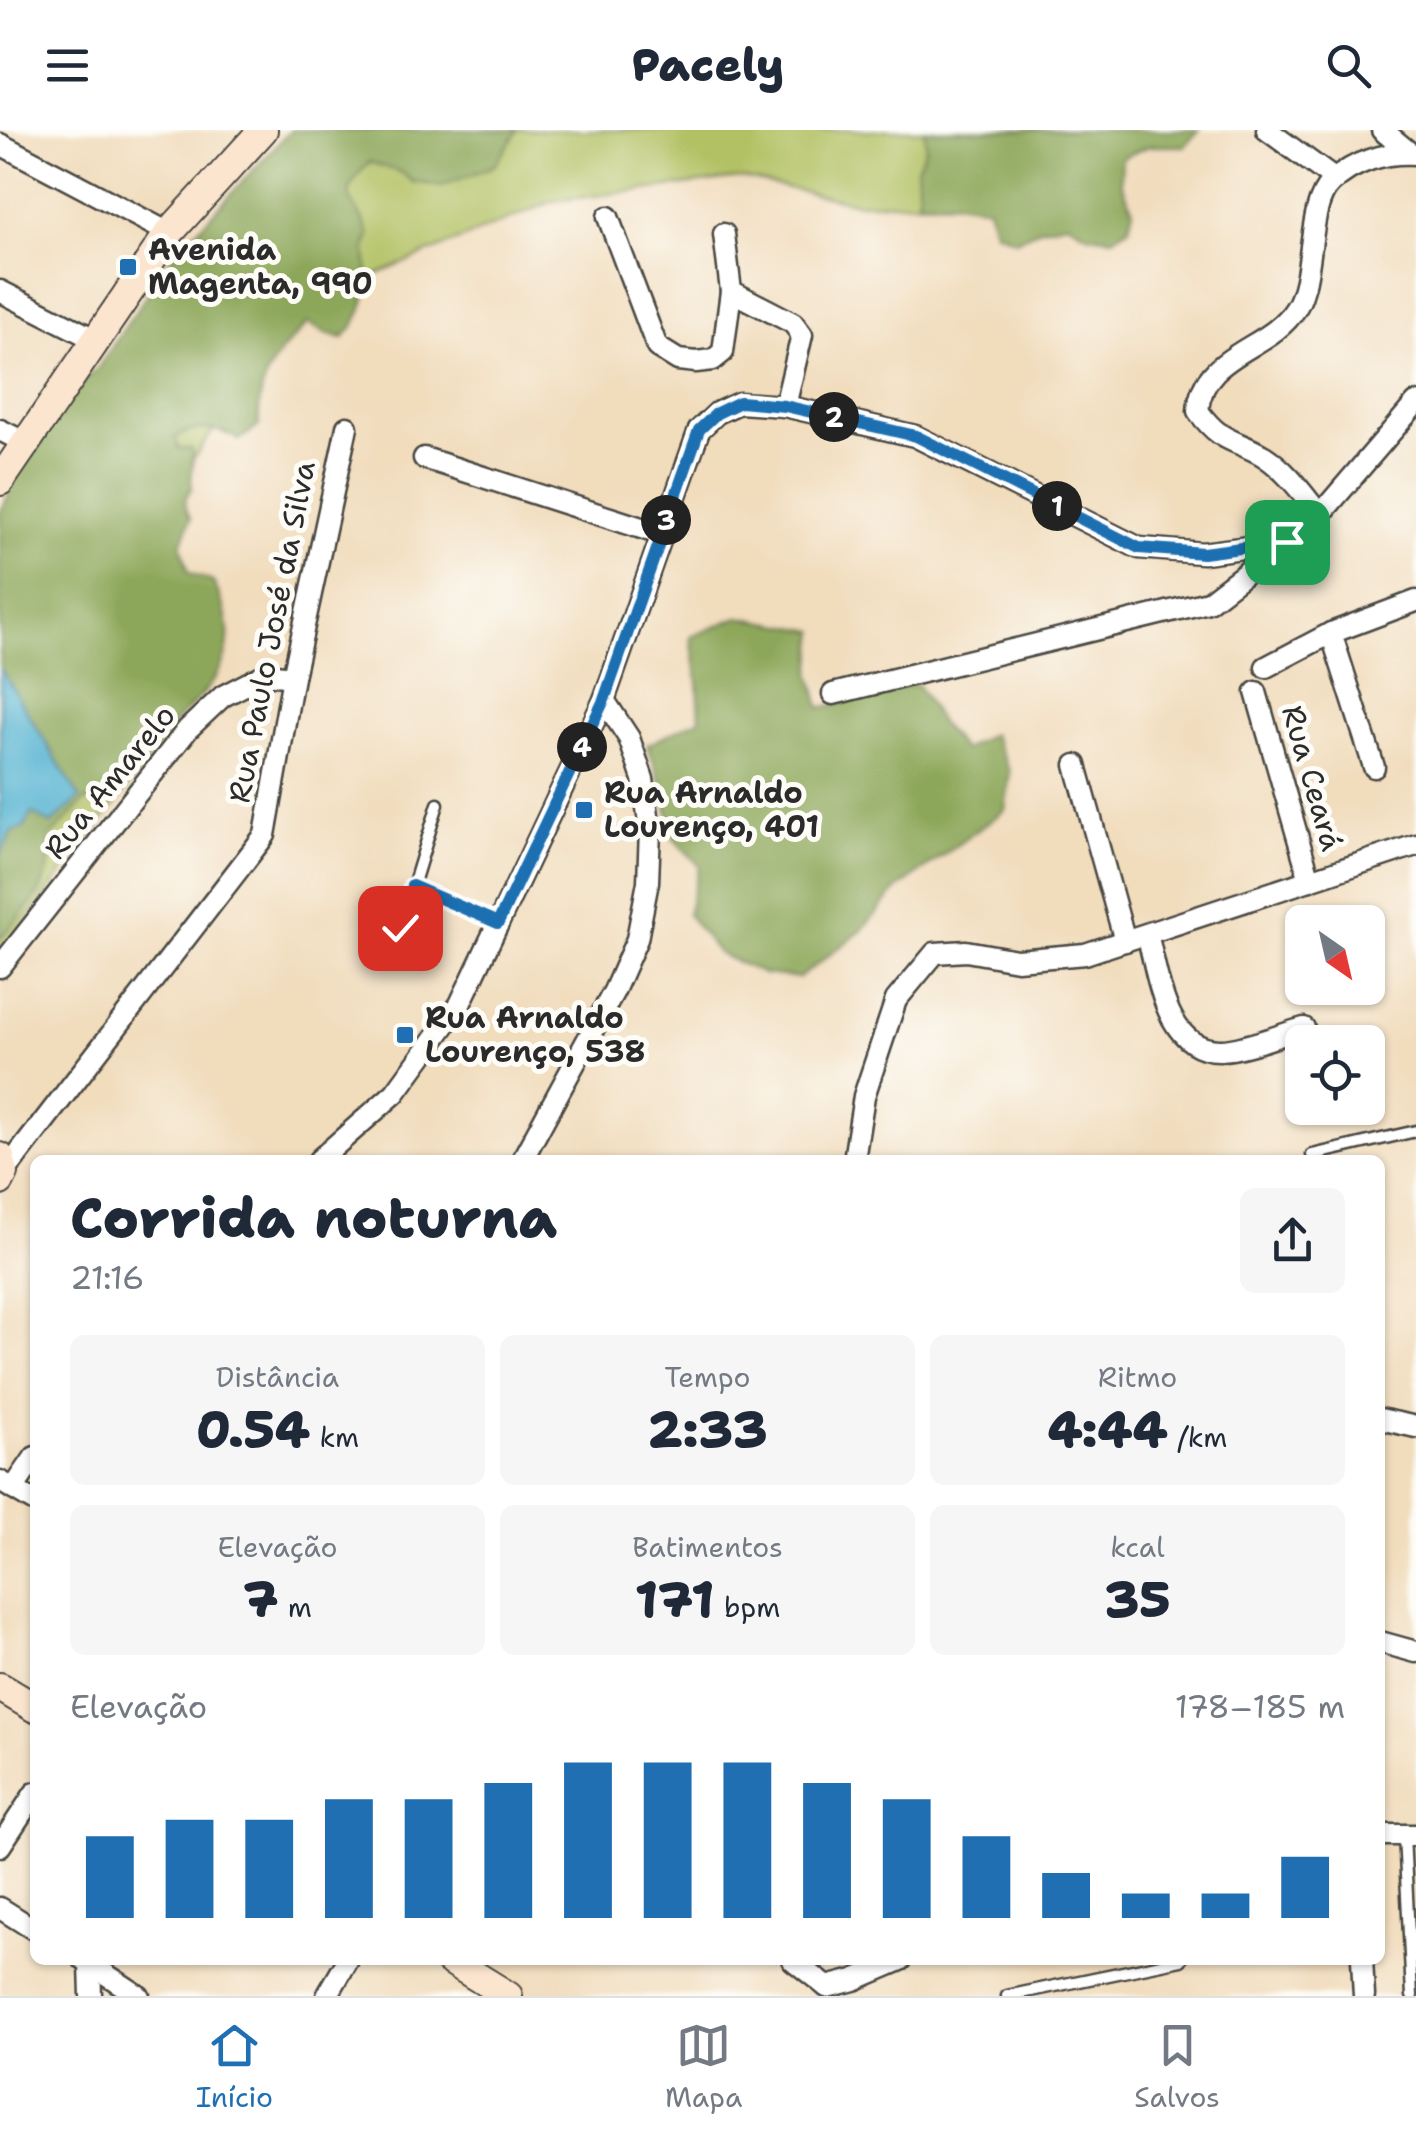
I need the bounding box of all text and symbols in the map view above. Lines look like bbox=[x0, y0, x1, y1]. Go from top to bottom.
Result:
text: Pacely bbox=[632, 35, 784, 95]
icon: menu bbox=[40, 38, 95, 93]
icon: search bbox=[1321, 38, 1376, 93]
place label: Avenida Magenta, 990 bbox=[148, 229, 373, 304]
marker: Avenida Magenta, 990 bbox=[117, 256, 139, 278]
pin: 2 bbox=[809, 392, 859, 442]
text: 2 bbox=[824, 398, 844, 436]
street label: Rua Paulo José da Silva bbox=[218, 457, 325, 806]
pin: 1 bbox=[1032, 481, 1082, 531]
text: 1 bbox=[1051, 487, 1063, 525]
pin: 3 bbox=[641, 495, 691, 545]
pin bbox=[1245, 500, 1330, 585]
text: 3 bbox=[656, 501, 676, 539]
icon: arrive bbox=[1260, 515, 1315, 570]
street label: Rua Amarelo bbox=[35, 696, 185, 867]
street label: Rua Ceará bbox=[1272, 700, 1353, 856]
pin: 4 bbox=[557, 722, 607, 772]
text: 4 bbox=[572, 728, 592, 766]
place label: Rua Arnaldo Lourenço, 401 bbox=[604, 772, 819, 847]
marker: Rua Arnaldo Lourenço, 401 bbox=[573, 799, 595, 821]
pin bbox=[358, 886, 443, 971]
icon: check bbox=[373, 901, 428, 956]
north arrow bbox=[1285, 905, 1385, 1005]
map controls bbox=[1285, 905, 1385, 1125]
place label: Rua Arnaldo Lourenço, 538 bbox=[425, 997, 645, 1072]
marker: Rua Arnaldo Lourenço, 538 bbox=[394, 1024, 416, 1046]
button: locate bbox=[1285, 1025, 1385, 1125]
text: Corrida noturna bbox=[70, 1181, 557, 1255]
button: share bbox=[1240, 1188, 1345, 1293]
text: 21:16 bbox=[70, 1256, 144, 1299]
text: Distância bbox=[216, 1358, 339, 1396]
text: Tempo bbox=[664, 1358, 751, 1396]
text: Ritmo bbox=[1098, 1358, 1177, 1396]
text: 0.54 bbox=[196, 1396, 310, 1463]
text: 2:33 bbox=[648, 1396, 768, 1463]
text: 4:44 bbox=[1048, 1396, 1168, 1463]
text: km bbox=[310, 1418, 359, 1456]
text: /km bbox=[1168, 1418, 1227, 1456]
text: Elevação bbox=[217, 1528, 338, 1566]
text: Batimentos bbox=[632, 1528, 783, 1566]
text: kcal bbox=[1110, 1528, 1165, 1566]
text: 7 bbox=[243, 1566, 278, 1633]
text: 171 bbox=[635, 1566, 714, 1633]
text: 35 bbox=[1104, 1566, 1171, 1633]
text: m bbox=[278, 1588, 312, 1626]
text: bpm bbox=[714, 1588, 780, 1626]
text: Elevação bbox=[70, 1685, 207, 1728]
text: 178–185 m bbox=[1175, 1685, 1345, 1728]
tab: Início bbox=[196, 2018, 273, 2116]
tab: Mapa bbox=[665, 2018, 742, 2116]
tab: Salvos bbox=[1134, 2018, 1220, 2116]

